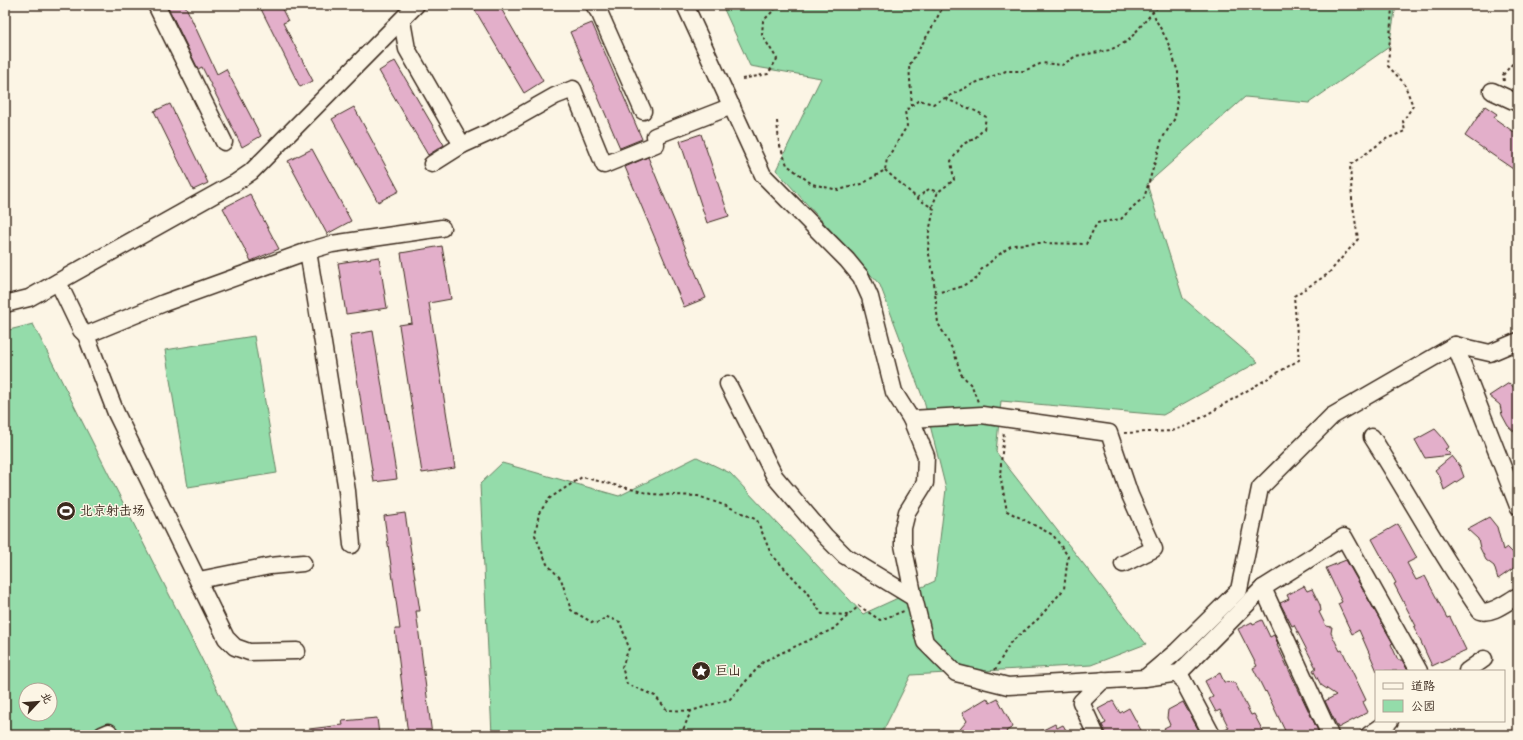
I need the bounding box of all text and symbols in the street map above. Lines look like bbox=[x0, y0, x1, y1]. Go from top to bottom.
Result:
sports icon: 北京射击场 bbox=[55, 500, 77, 522]
place label: 北京射击场 bbox=[80, 502, 145, 520]
place icon: 巨山 bbox=[690, 660, 712, 682]
place label: 巨山 bbox=[715, 662, 741, 680]
legend bbox=[1375, 670, 1505, 722]
text: 道路 bbox=[1411, 678, 1435, 695]
north arrow bbox=[18, 682, 58, 722]
text: 北 bbox=[37, 690, 56, 706]
text: 公园 bbox=[1411, 698, 1435, 715]

